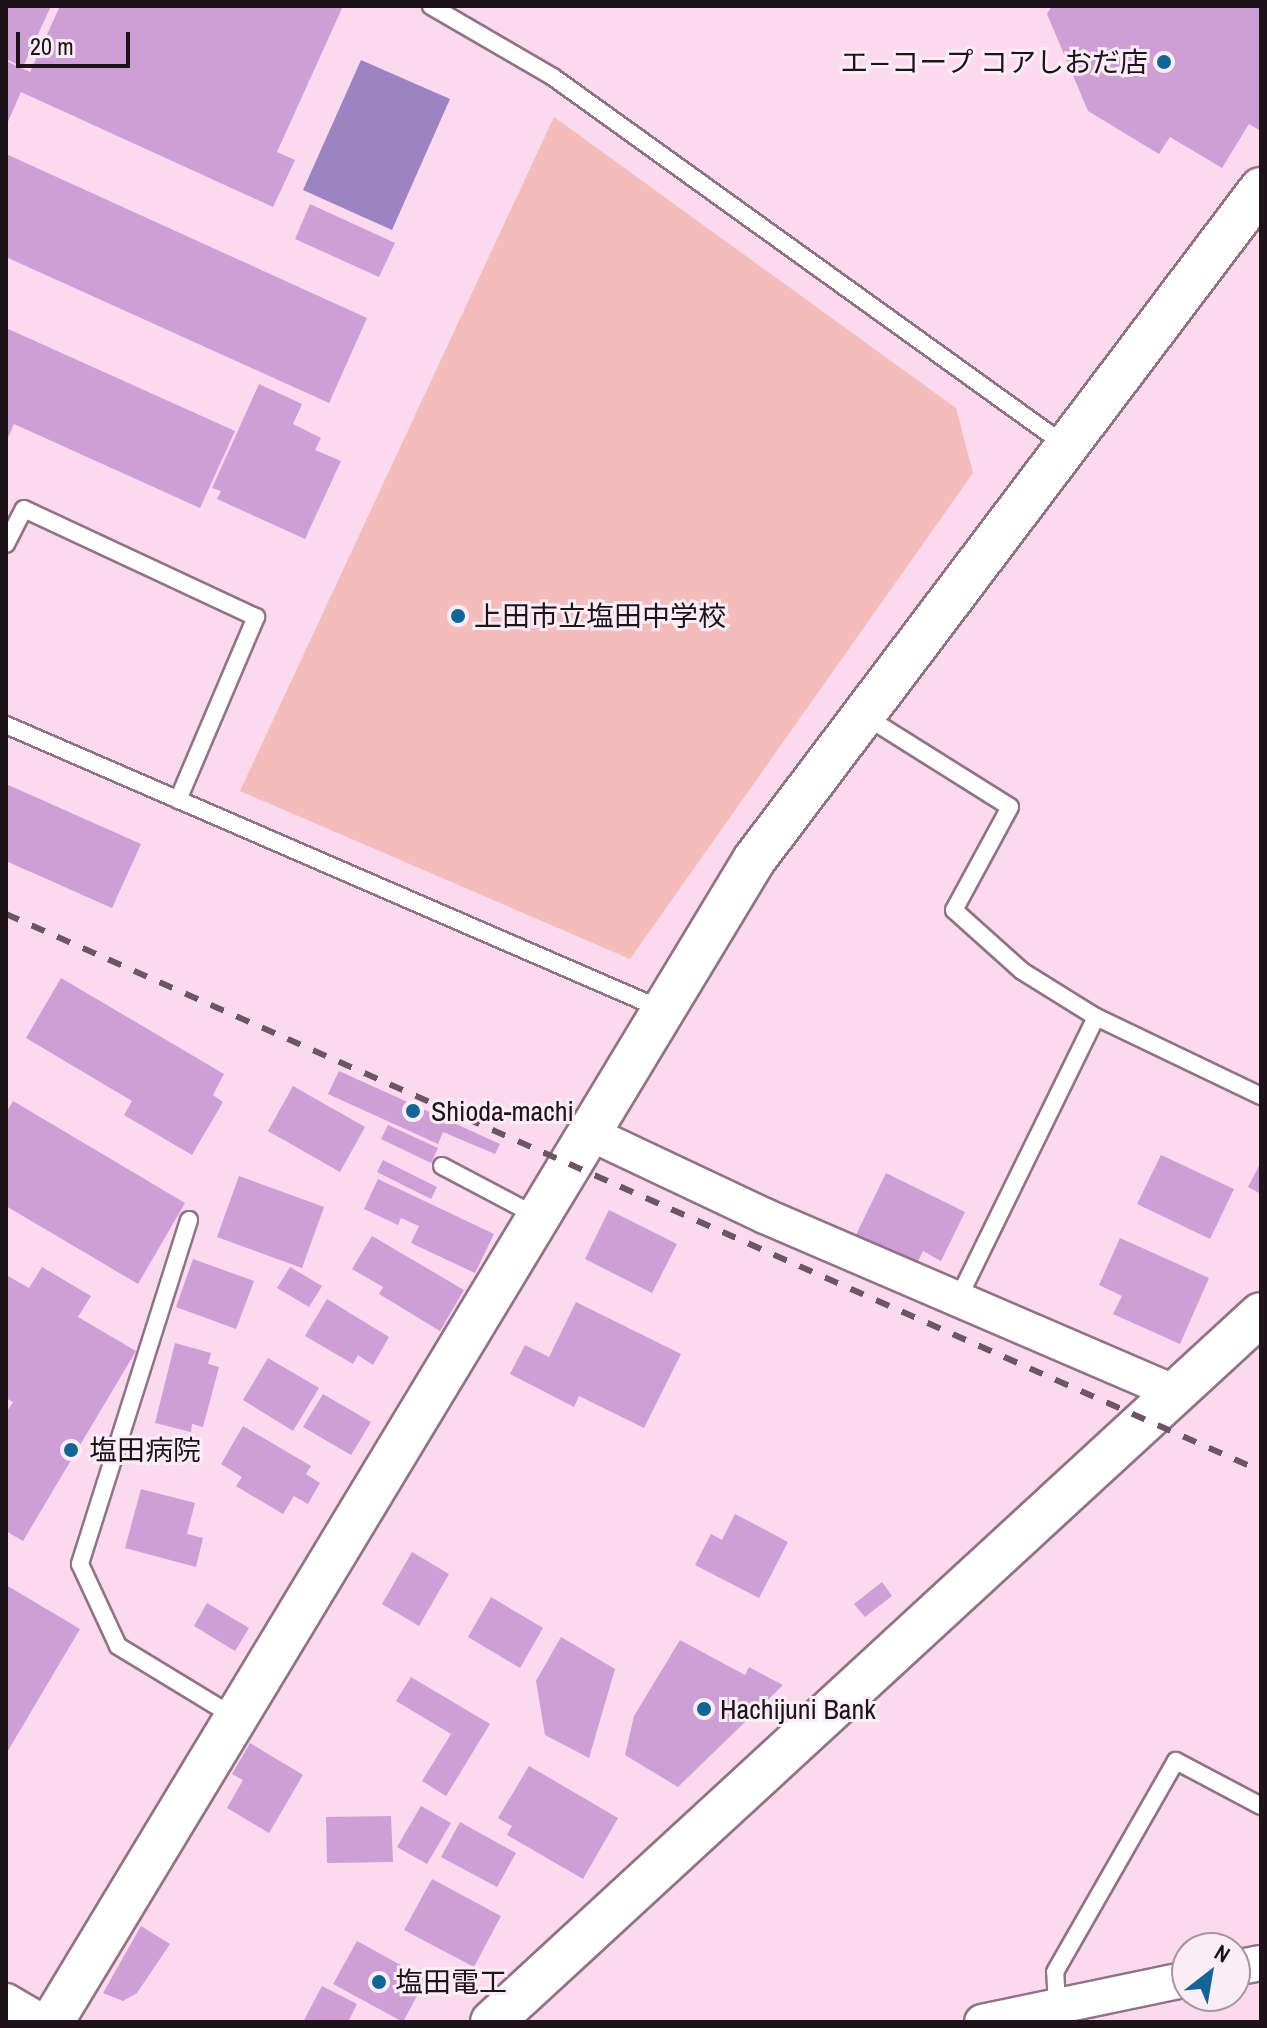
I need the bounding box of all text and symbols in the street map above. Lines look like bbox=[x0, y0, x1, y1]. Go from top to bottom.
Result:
scale bar bbox=[20, 16, 134, 66]
text: 20 m bbox=[30, 30, 74, 62]
place label: エ―コープ コアしおだ店 bbox=[839, 45, 1148, 79]
marker: エ―コープ コアしおだ店 bbox=[1155, 53, 1173, 71]
place label: 上田市立塩田中学校 bbox=[474, 599, 726, 633]
marker: 上田市立塩田中学校 bbox=[449, 607, 467, 625]
place label: Shioda-machi bbox=[431, 1094, 574, 1128]
marker: Shioda-machi bbox=[402, 1100, 424, 1122]
place label: 塩田病院 bbox=[89, 1433, 201, 1467]
marker: 塩田病院 bbox=[60, 1439, 82, 1461]
place label: Hachijuni Bank bbox=[720, 1692, 876, 1726]
marker: Hachijuni Bank bbox=[695, 1700, 713, 1718]
north arrow bbox=[1171, 1932, 1251, 2012]
text: N bbox=[1209, 1937, 1236, 1969]
place label: 塩田電工 bbox=[395, 1965, 507, 1999]
marker: 塩田電工 bbox=[370, 1973, 388, 1991]

